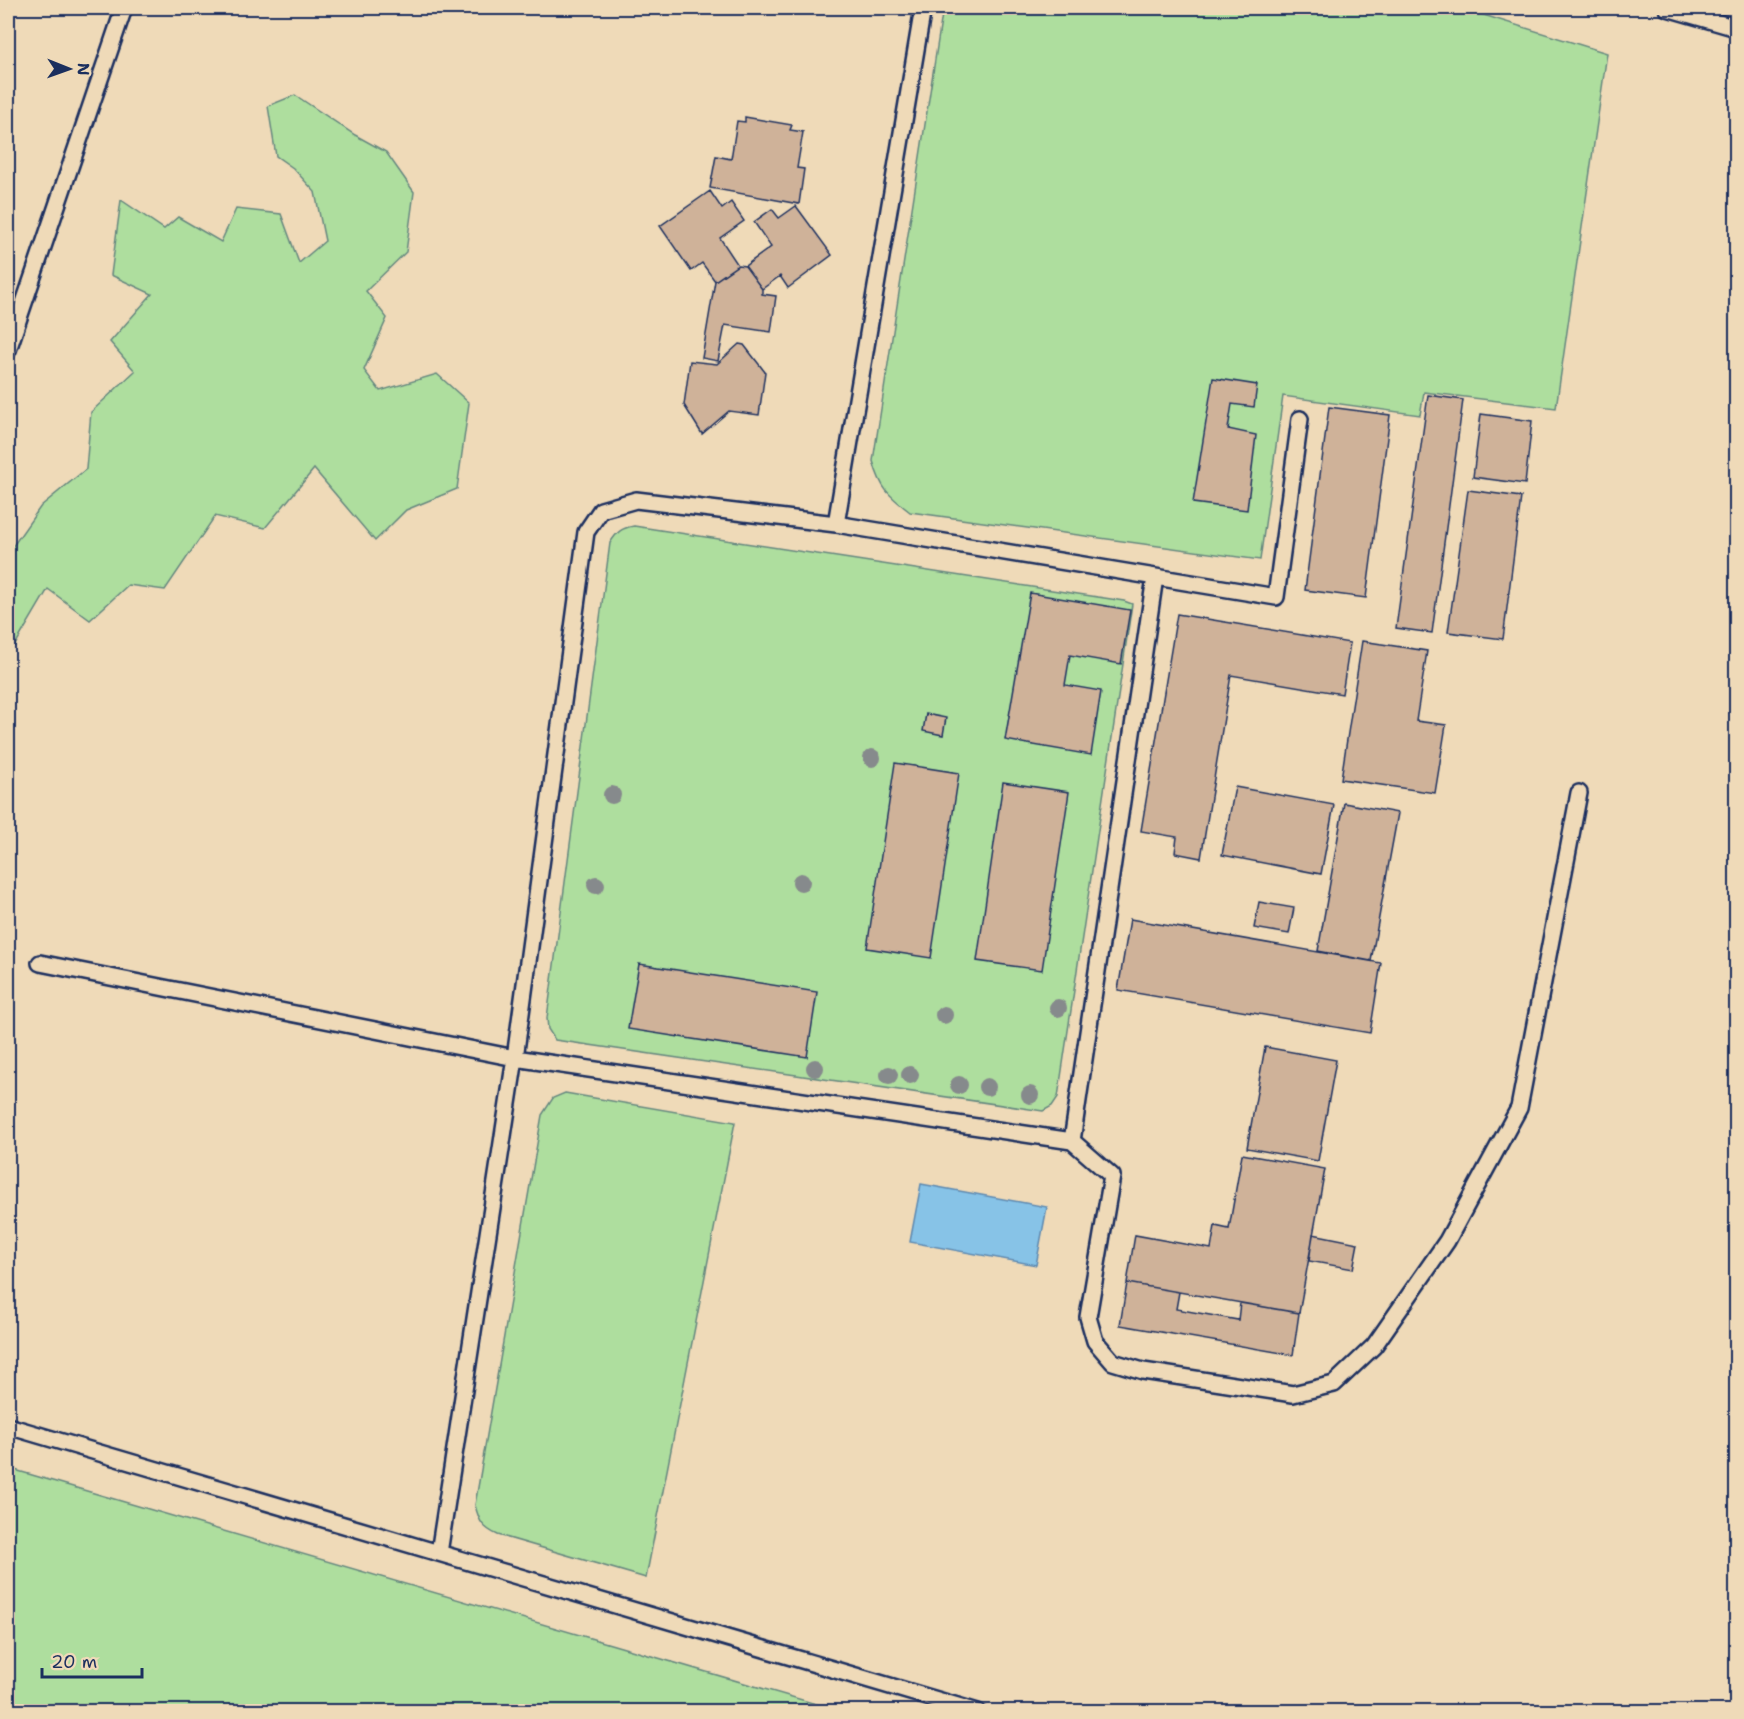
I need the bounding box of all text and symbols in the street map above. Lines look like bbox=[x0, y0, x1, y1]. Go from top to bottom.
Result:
north arrow bbox=[39, 39, 99, 99]
text: N bbox=[73, 63, 94, 76]
scale bar bbox=[42, 1641, 142, 1679]
text: 20 m bbox=[51, 1650, 97, 1674]

